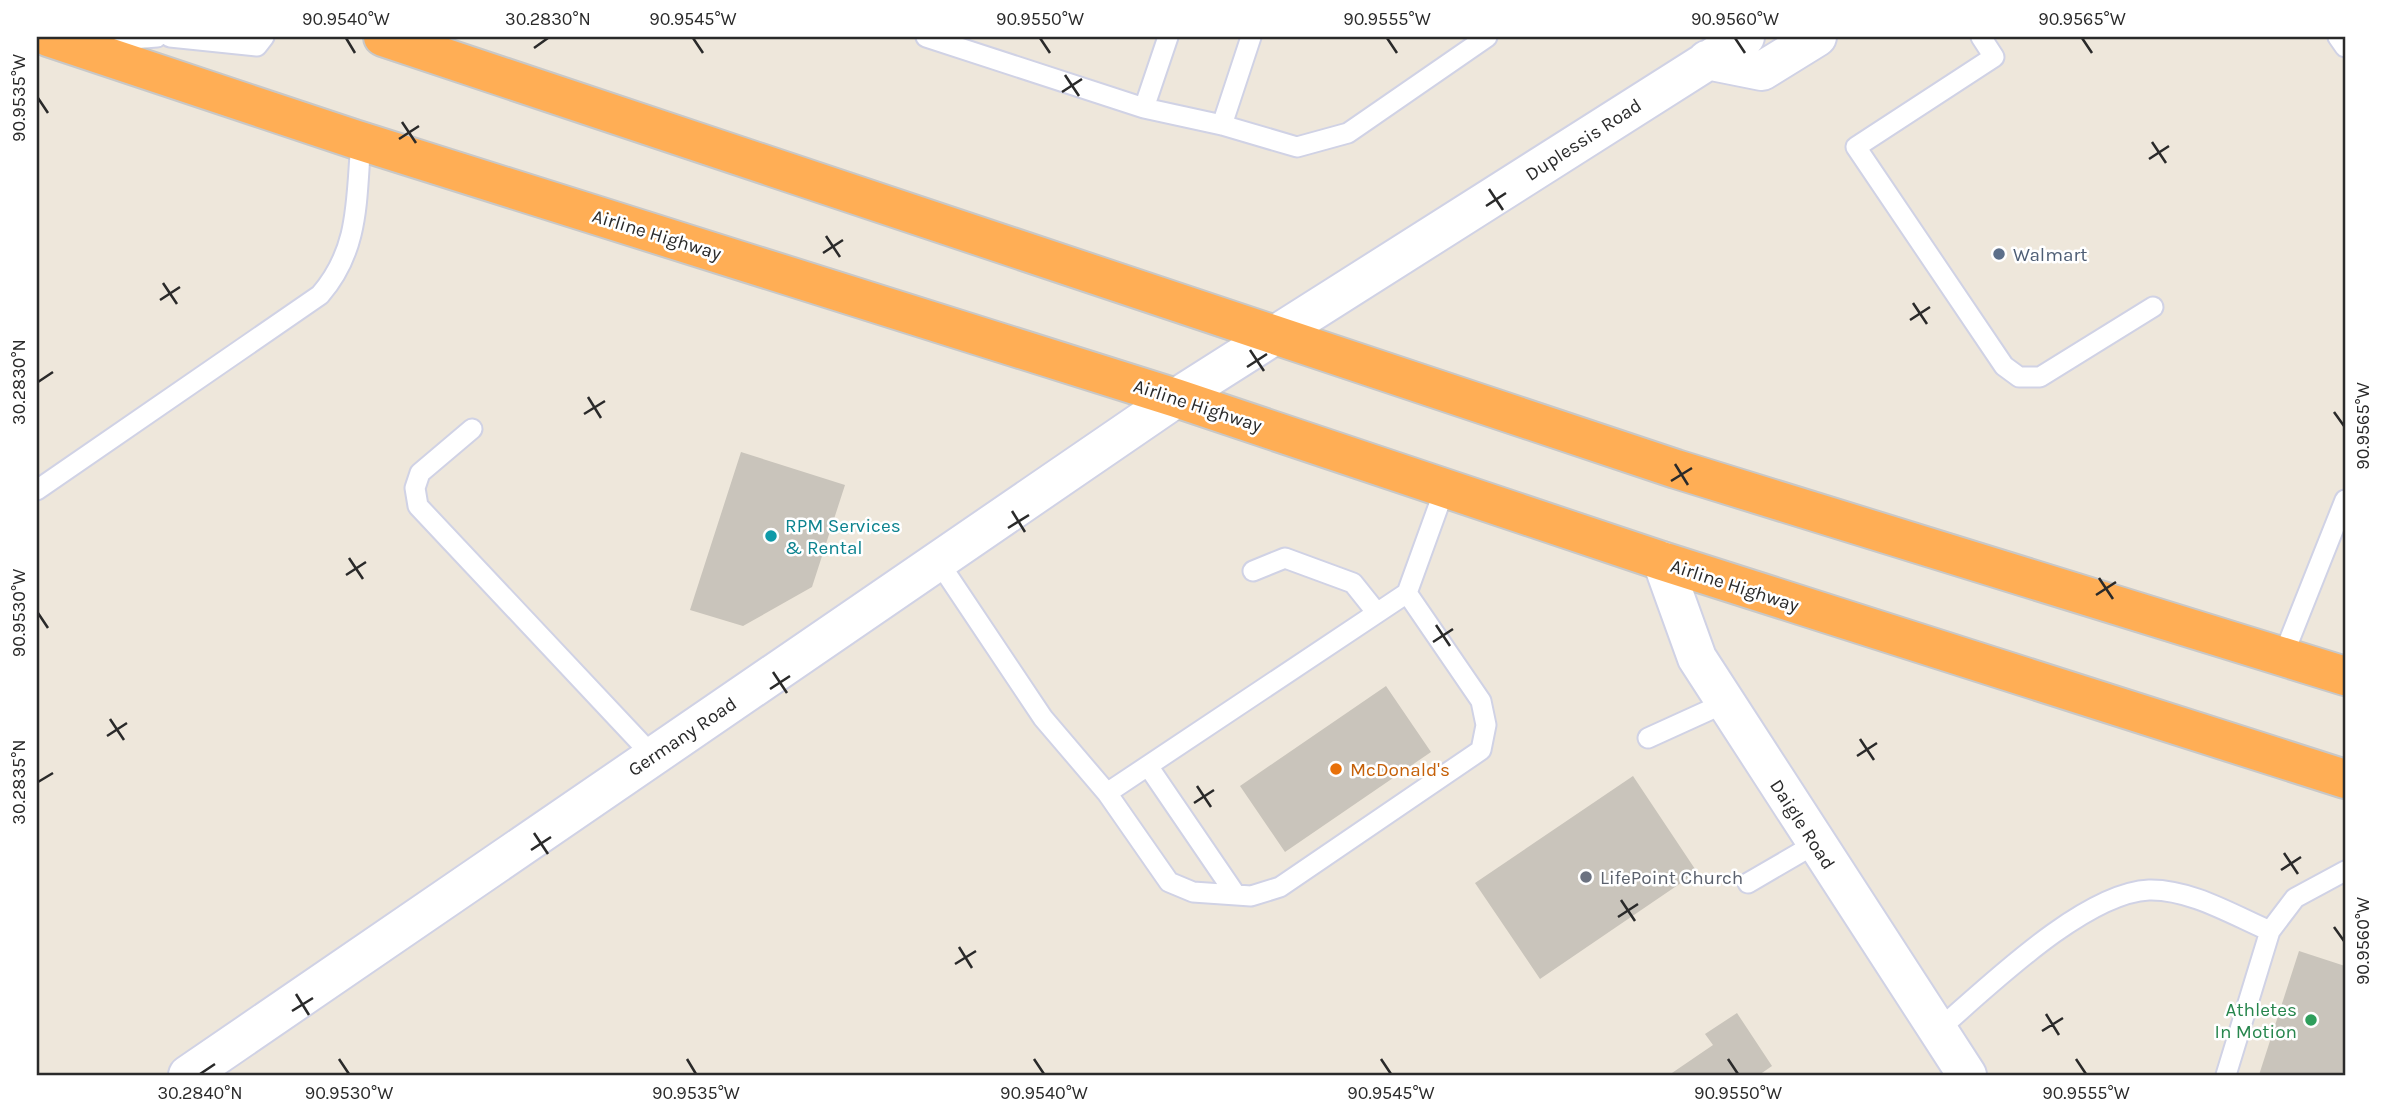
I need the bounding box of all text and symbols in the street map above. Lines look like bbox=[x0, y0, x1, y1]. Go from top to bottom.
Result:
text: 90.9540°W bbox=[302, 8, 390, 30]
text: 30.2830°N bbox=[505, 8, 591, 30]
text: 90.9545°W bbox=[649, 8, 737, 30]
text: 90.9550°W bbox=[996, 8, 1084, 30]
text: 90.9555°W bbox=[1343, 8, 1431, 30]
text: 90.9560°W bbox=[1691, 8, 1779, 30]
text: 90.9565°W bbox=[2038, 8, 2126, 30]
text: 90.9535°W bbox=[8, 54, 30, 142]
street label: Duplessis Road bbox=[1521, 94, 1646, 186]
street label: Airline Highway bbox=[590, 205, 724, 265]
place label: Walmart bbox=[2013, 244, 2087, 266]
marker: Walmart bbox=[1991, 246, 2007, 262]
text: 30.2830°N bbox=[8, 339, 30, 425]
street label: Airline Highway bbox=[1131, 375, 1265, 437]
text: 90.9565°W bbox=[2352, 382, 2374, 470]
place label: RPM Services & Rental bbox=[785, 515, 901, 559]
marker: RPM Services & Rental bbox=[763, 528, 779, 544]
street label: Airline Highway bbox=[1668, 555, 1802, 617]
text: 90.9530°W bbox=[8, 569, 30, 657]
street label: Germany Road bbox=[624, 693, 741, 781]
text: 30.2835°N bbox=[8, 739, 30, 825]
place label: McDonald's bbox=[1350, 759, 1450, 781]
marker: McDonald's bbox=[1328, 761, 1344, 777]
street label: Daigle Road bbox=[1765, 775, 1839, 874]
place label: LifePoint Church bbox=[1600, 867, 1743, 889]
marker: LifePoint Church bbox=[1578, 869, 1594, 885]
text: 90.9560°W bbox=[2352, 897, 2374, 985]
place label: Athletes In Motion bbox=[2215, 999, 2297, 1043]
marker: Athletes In Motion bbox=[2303, 1012, 2319, 1028]
text: 30.2840°N bbox=[157, 1082, 243, 1104]
text: 90.9530°W bbox=[305, 1082, 393, 1104]
text: 90.9535°W bbox=[652, 1082, 740, 1104]
text: 90.9540°W bbox=[1000, 1082, 1088, 1104]
text: 90.9545°W bbox=[1347, 1082, 1435, 1104]
text: 90.9550°W bbox=[1694, 1082, 1782, 1104]
text: 90.9555°W bbox=[2042, 1082, 2130, 1104]

